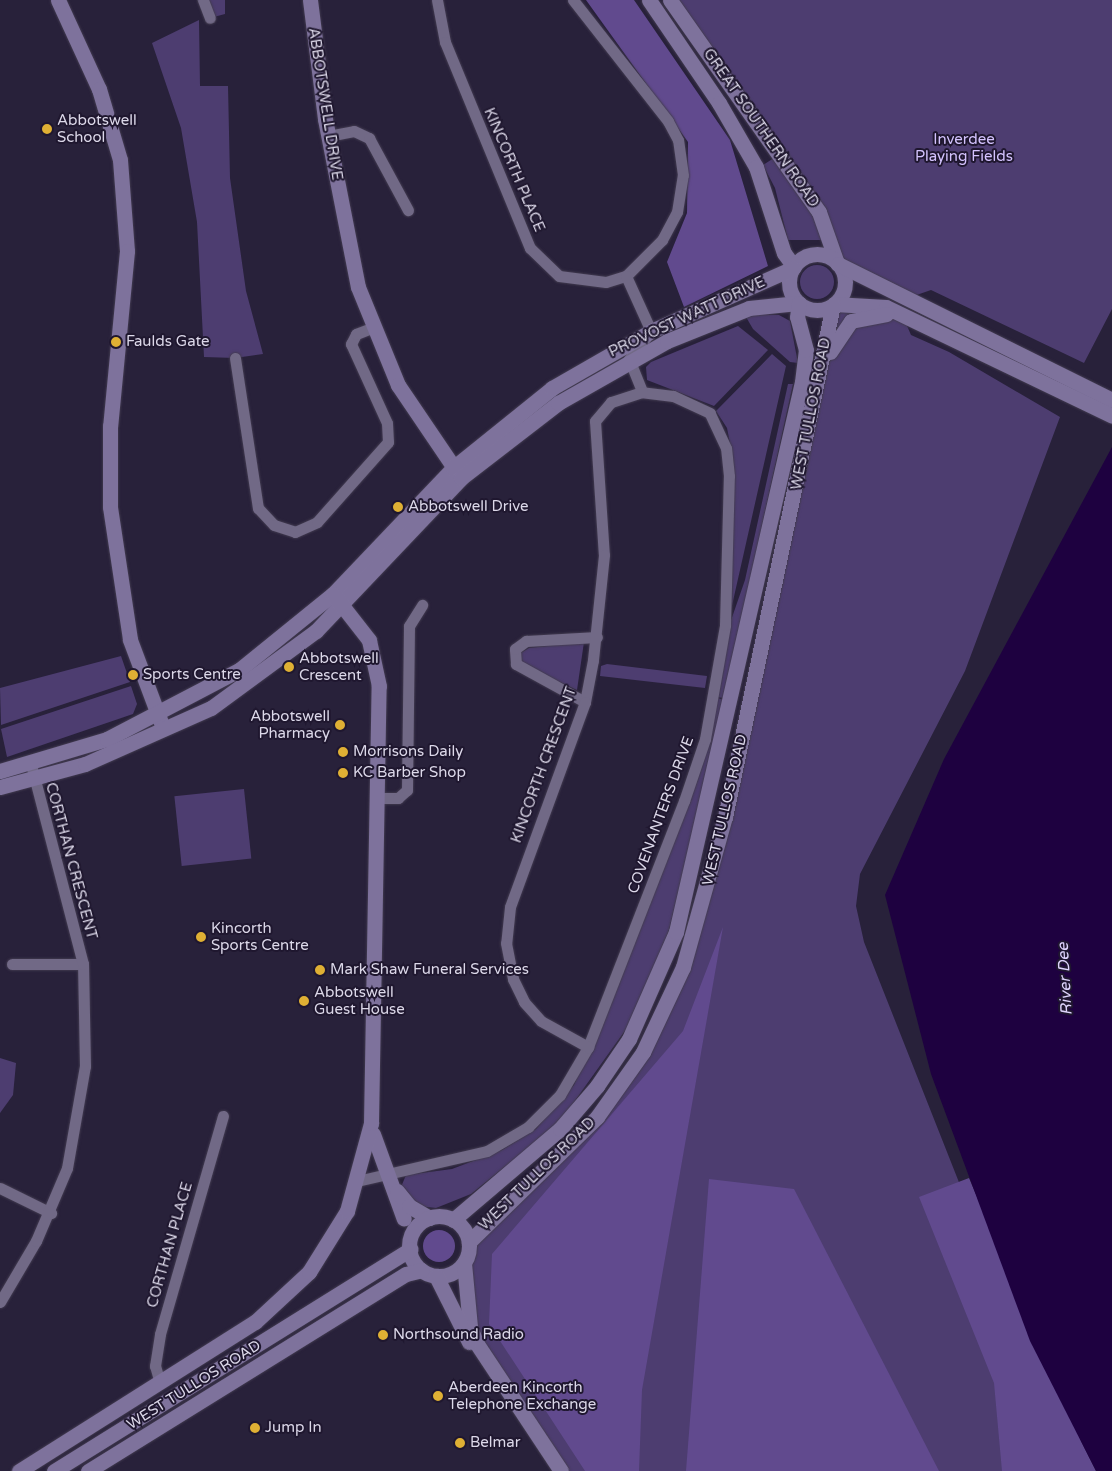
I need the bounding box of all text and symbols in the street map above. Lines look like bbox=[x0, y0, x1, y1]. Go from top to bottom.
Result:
street label: ABBOTSWELL DRIVE bbox=[304, 26, 346, 182]
street label: GREAT SOUTHERN ROAD bbox=[699, 45, 823, 211]
street label: KINCORTH PLACE bbox=[480, 105, 548, 235]
place label: Abbotswell School bbox=[57, 111, 137, 146]
marker: Abbotswell School bbox=[41, 123, 53, 135]
park label: Inverdee Playing Fields bbox=[915, 130, 1013, 165]
street label: PROVOST WATT DRIVE bbox=[606, 273, 768, 361]
place label: Faulds Gate bbox=[126, 333, 210, 351]
marker: Faulds Gate bbox=[110, 336, 122, 348]
street label: WEST TULLOS ROAD bbox=[787, 336, 835, 492]
place label: Abbotswell Drive bbox=[408, 498, 529, 516]
marker: Abbotswell Drive bbox=[392, 501, 404, 513]
place label: Abbotswell Crescent bbox=[299, 649, 379, 684]
marker: Abbotswell Crescent bbox=[283, 661, 295, 673]
place label: Sports Centre bbox=[143, 666, 241, 684]
marker: Sports Centre bbox=[127, 669, 139, 681]
street label: KINCORTH CRESCENT bbox=[507, 684, 581, 846]
place label: Abbotswell Pharmacy bbox=[250, 707, 330, 742]
marker: Abbotswell Pharmacy bbox=[334, 719, 346, 731]
street label: WEST TULLOS ROAD bbox=[699, 733, 751, 887]
street label: COVENANTERS DRIVE bbox=[624, 734, 698, 896]
place label: Morrisons Daily bbox=[353, 743, 463, 761]
marker: Morrisons Daily bbox=[337, 746, 349, 758]
place label: KC Barber Shop bbox=[353, 764, 466, 782]
marker: KC Barber Shop bbox=[337, 767, 349, 779]
street label: CORTHAN CRESCENT bbox=[41, 781, 101, 941]
place label: Kincorth Sports Centre bbox=[211, 919, 309, 954]
marker: Kincorth Sports Centre bbox=[195, 931, 207, 943]
water label: River Dee bbox=[1054, 942, 1076, 1016]
place label: Mark Shaw Funeral Services bbox=[330, 961, 529, 979]
marker: Mark Shaw Funeral Services bbox=[314, 964, 326, 976]
place label: Abbotswell Guest House bbox=[314, 983, 405, 1018]
marker: Abbotswell Guest House bbox=[298, 995, 310, 1007]
street label: WEST TULLOS ROAD bbox=[475, 1114, 599, 1234]
street label: CORTHAN PLACE bbox=[143, 1180, 197, 1310]
place label: Northsound Radio bbox=[393, 1326, 524, 1344]
marker: Northsound Radio bbox=[377, 1329, 389, 1341]
street label: WEST TULLOS ROAD bbox=[124, 1336, 264, 1434]
place label: Aberdeen Kincorth Telephone Exchange bbox=[448, 1378, 596, 1413]
marker: Aberdeen Kincorth Telephone Exchange bbox=[432, 1390, 444, 1402]
place label: Jump In bbox=[265, 1419, 322, 1437]
marker: Jump In bbox=[249, 1422, 261, 1434]
place label: Belmar bbox=[470, 1434, 520, 1452]
marker: Belmar bbox=[454, 1437, 466, 1449]

